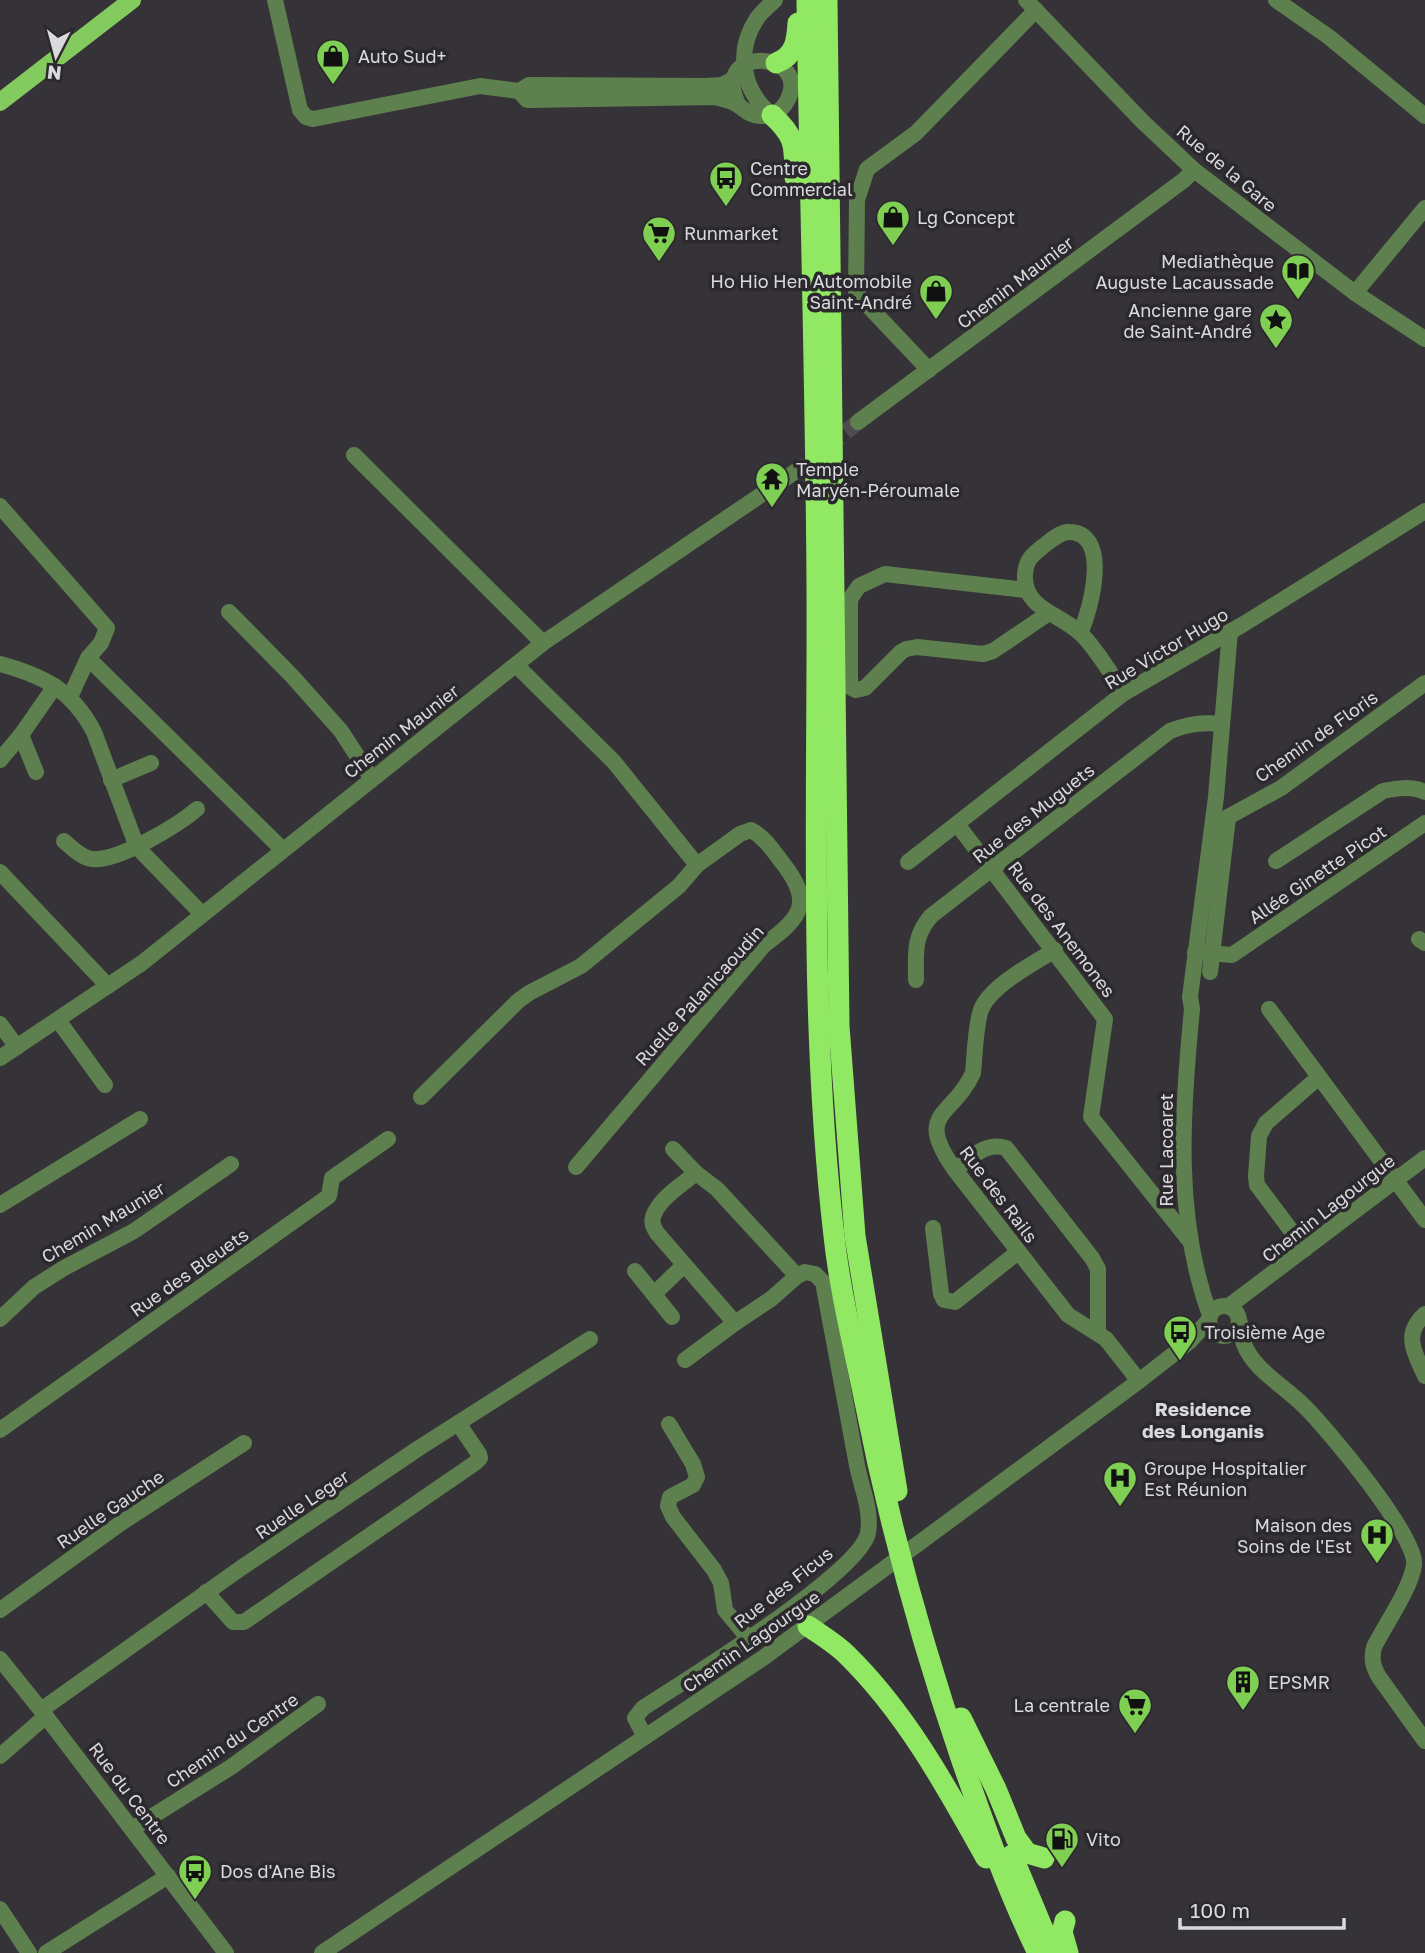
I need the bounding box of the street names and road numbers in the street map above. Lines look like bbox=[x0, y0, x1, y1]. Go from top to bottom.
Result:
street label: Rue de la Gare bbox=[1172, 120, 1282, 216]
street label: Chemin Maunier bbox=[952, 231, 1078, 333]
street label: Rue Victor Hugo bbox=[1100, 602, 1232, 694]
street label: Chemin Maunier bbox=[339, 679, 463, 783]
street label: Chemin de Floris bbox=[1250, 686, 1382, 786]
street label: Rue des Muguets bbox=[968, 759, 1098, 867]
street label: Allée Ginette Picot bbox=[1244, 820, 1390, 928]
street label: Rue des Anemones bbox=[1004, 857, 1120, 1001]
street label: Ruelle Palanicaoudin bbox=[630, 920, 768, 1070]
street label: Rue Lacoaret bbox=[1155, 1093, 1177, 1207]
street label: Rue des Rails bbox=[955, 1141, 1043, 1247]
street label: Chemin Lagourgue bbox=[1257, 1149, 1399, 1267]
street label: Chemin Maunier bbox=[37, 1177, 169, 1267]
street label: Rue des Bleuets bbox=[126, 1223, 252, 1321]
street label: Ruelle Gauche bbox=[52, 1465, 168, 1553]
street label: Ruelle Leger bbox=[251, 1465, 353, 1543]
street label: Rue des Ficus bbox=[729, 1542, 837, 1632]
street label: Chemin Lagourgue bbox=[678, 1585, 824, 1697]
street label: Chemin du Centre bbox=[162, 1688, 302, 1792]
street label: Rue du Centre bbox=[84, 1738, 176, 1848]

